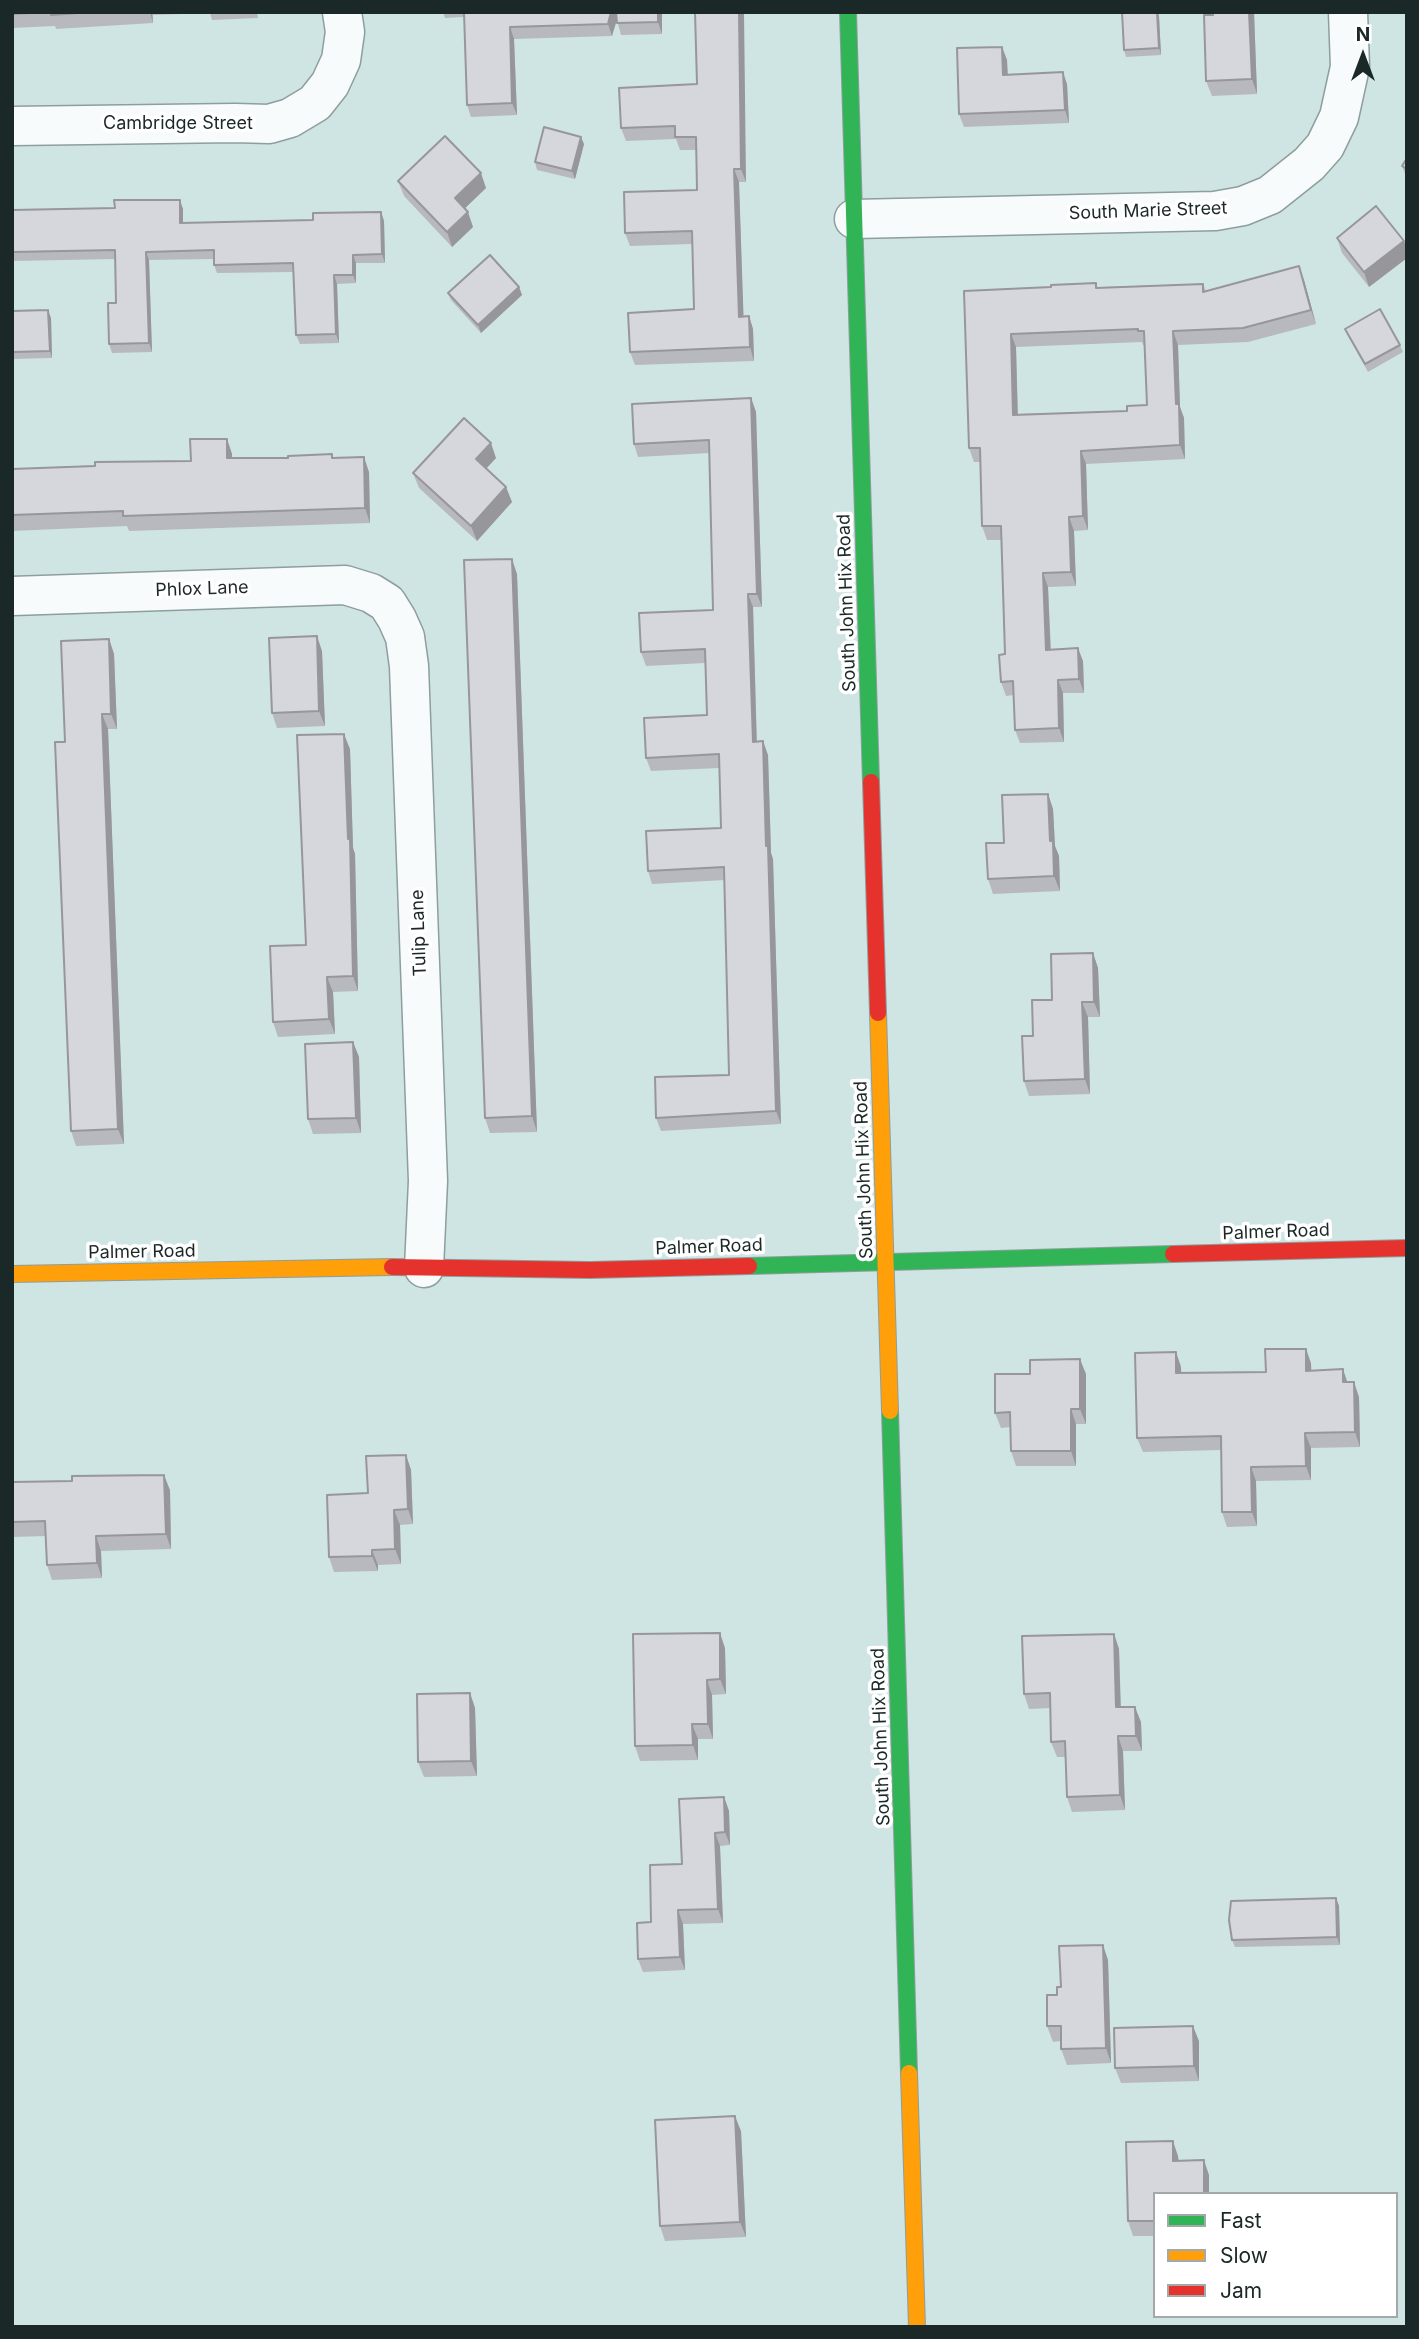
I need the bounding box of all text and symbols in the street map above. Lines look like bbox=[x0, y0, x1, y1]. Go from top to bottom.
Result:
north arrow bbox=[1328, 21, 1398, 91]
text: N bbox=[1356, 23, 1370, 46]
street label: Cambridge Street bbox=[103, 113, 253, 135]
street label: South Marie Street bbox=[1068, 197, 1228, 225]
street label: South John Hix Road bbox=[833, 514, 861, 692]
street label: Phlox Lane bbox=[155, 577, 249, 601]
street label: Tulip Lane bbox=[407, 889, 431, 977]
street label: South John Hix Road bbox=[850, 1081, 878, 1259]
street label: Palmer Road bbox=[1222, 1219, 1330, 1245]
street label: Palmer Road bbox=[655, 1234, 763, 1260]
street label: Palmer Road bbox=[88, 1240, 196, 1264]
street label: South John Hix Road bbox=[867, 1648, 895, 1826]
legend bbox=[1153, 2192, 1398, 2318]
text: Fast bbox=[1220, 2208, 1262, 2233]
text: Slow bbox=[1220, 2243, 1268, 2268]
text: Jam bbox=[1220, 2278, 1262, 2303]

